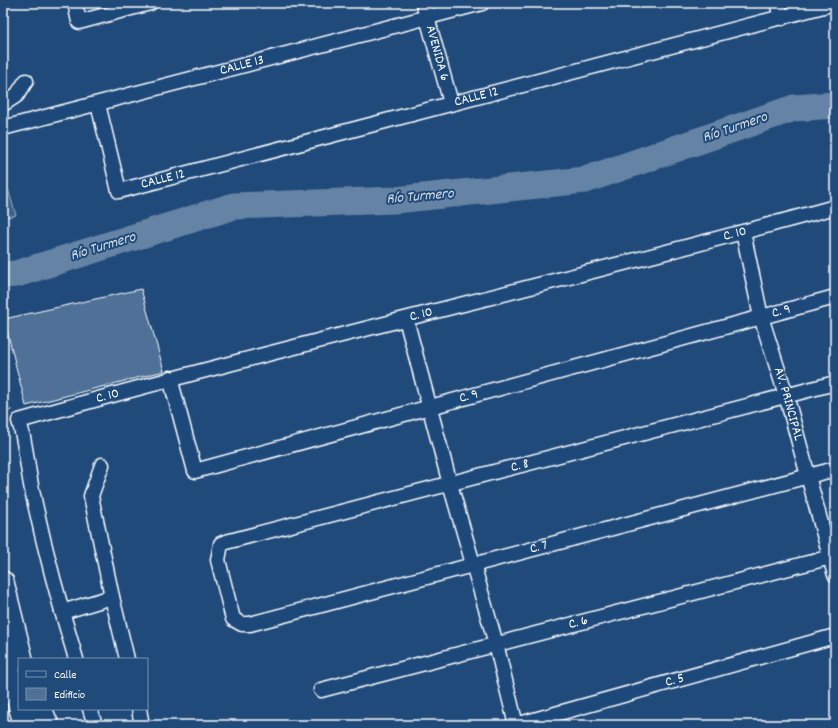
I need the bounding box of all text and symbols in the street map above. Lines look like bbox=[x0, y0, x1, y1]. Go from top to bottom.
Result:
street label: AVENIDA 6 bbox=[420, 23, 454, 83]
street label: CALLE 13 bbox=[218, 50, 266, 81]
street label: CALLE 12 bbox=[452, 82, 501, 113]
water label: Río Turmero bbox=[700, 106, 772, 149]
street label: CALLE 12 bbox=[139, 164, 187, 195]
water label: Río Turmero bbox=[385, 183, 456, 211]
street label: C. 10 bbox=[721, 221, 749, 247]
water label: Río Turmero bbox=[68, 226, 140, 267]
street label: C. 9 bbox=[770, 299, 793, 324]
street label: C. 10 bbox=[408, 302, 435, 327]
street label: AV. PRINCIPAL bbox=[768, 365, 808, 443]
street label: C. 10 bbox=[94, 384, 121, 409]
street label: C. 9 bbox=[457, 384, 480, 409]
street label: C. 8 bbox=[509, 454, 532, 478]
street label: C. 7 bbox=[528, 536, 550, 559]
street label: C. 6 bbox=[567, 611, 590, 635]
legend bbox=[18, 658, 148, 710]
text: Calle bbox=[54, 667, 77, 684]
street label: C. 5 bbox=[663, 668, 687, 693]
text: Edificio bbox=[54, 687, 85, 704]

